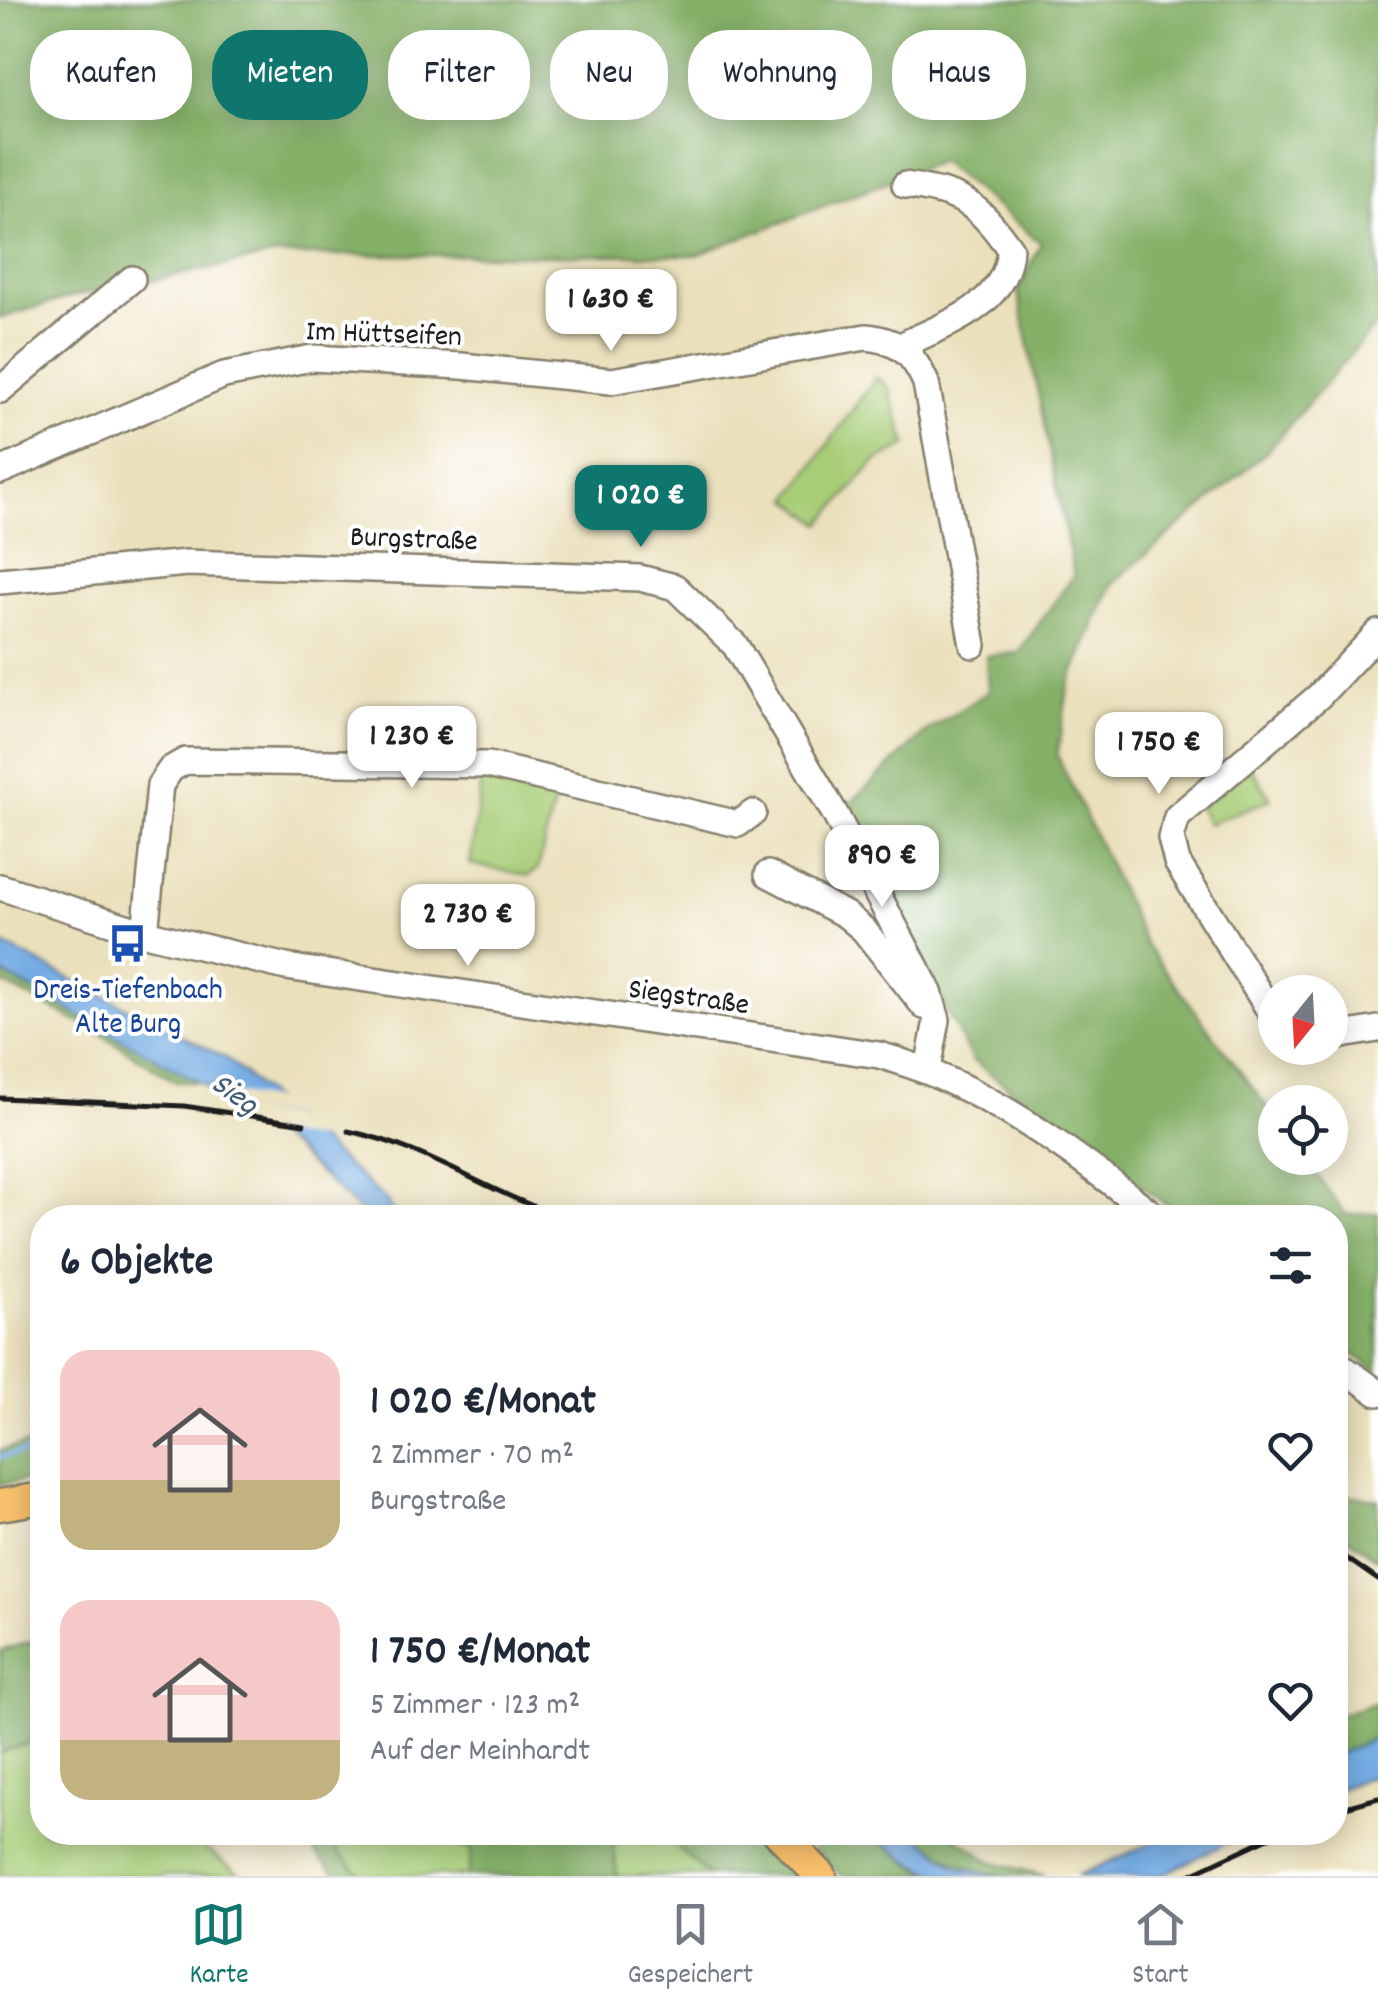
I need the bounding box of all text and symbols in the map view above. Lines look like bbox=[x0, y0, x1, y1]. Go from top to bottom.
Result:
chip: Kaufen bbox=[30, 30, 192, 120]
chip: Mieten bbox=[212, 30, 368, 120]
chip: Filter bbox=[388, 30, 530, 120]
chip: Neu bbox=[550, 30, 668, 120]
chip: Wohnung bbox=[688, 30, 872, 120]
chip: Haus bbox=[892, 30, 1026, 120]
pin: 1 630 € bbox=[519, 269, 703, 354]
text: 1 630 € bbox=[568, 278, 654, 324]
street label: Im Hüttseifen bbox=[305, 312, 463, 361]
pin: 1 020 € bbox=[549, 465, 733, 550]
text: 1 020 € bbox=[597, 474, 685, 520]
street label: Burgstraße bbox=[349, 518, 478, 565]
pin: 1 230 € bbox=[320, 706, 504, 791]
pin: 1 750 € bbox=[1067, 712, 1251, 797]
text: 1 230 € bbox=[369, 715, 455, 761]
text: 1 750 € bbox=[1117, 721, 1201, 767]
pin: 890 € bbox=[812, 825, 952, 910]
text: 890 € bbox=[847, 834, 917, 880]
pin: 2 730 € bbox=[376, 884, 560, 969]
text: 2 730 € bbox=[423, 893, 513, 939]
bus stop icon: Dreis-Tiefenbach Alte Burg bbox=[107, 923, 149, 965]
street label: Siegstraße bbox=[625, 970, 751, 1029]
place label: Dreis-Tiefenbach Alte Burg bbox=[33, 971, 223, 1048]
north arrow bbox=[1258, 975, 1348, 1065]
map controls bbox=[1258, 975, 1348, 1175]
water label: Sieg bbox=[200, 1063, 267, 1129]
button: locate bbox=[1258, 1085, 1348, 1175]
text: 6 Objekte bbox=[60, 1235, 213, 1295]
icon: filters bbox=[1263, 1238, 1318, 1293]
text: 1 020 €/Monat bbox=[370, 1374, 596, 1434]
icon: home bbox=[140, 1390, 260, 1510]
icon: heart bbox=[1263, 1423, 1318, 1478]
text: 2 Zimmer · 70 m² bbox=[370, 1434, 574, 1480]
text: Burgstraße bbox=[370, 1480, 506, 1526]
text: 1 750 €/Monat bbox=[370, 1624, 590, 1684]
icon: home bbox=[140, 1640, 260, 1760]
icon: heart bbox=[1263, 1673, 1318, 1728]
text: 5 Zimmer · 123 m² bbox=[370, 1684, 580, 1730]
text: Auf der Meinhardt bbox=[370, 1730, 590, 1776]
tab: Karte bbox=[189, 1897, 249, 1997]
tab: Gespeichert bbox=[627, 1897, 753, 1997]
tab: Start bbox=[1132, 1897, 1189, 1997]

